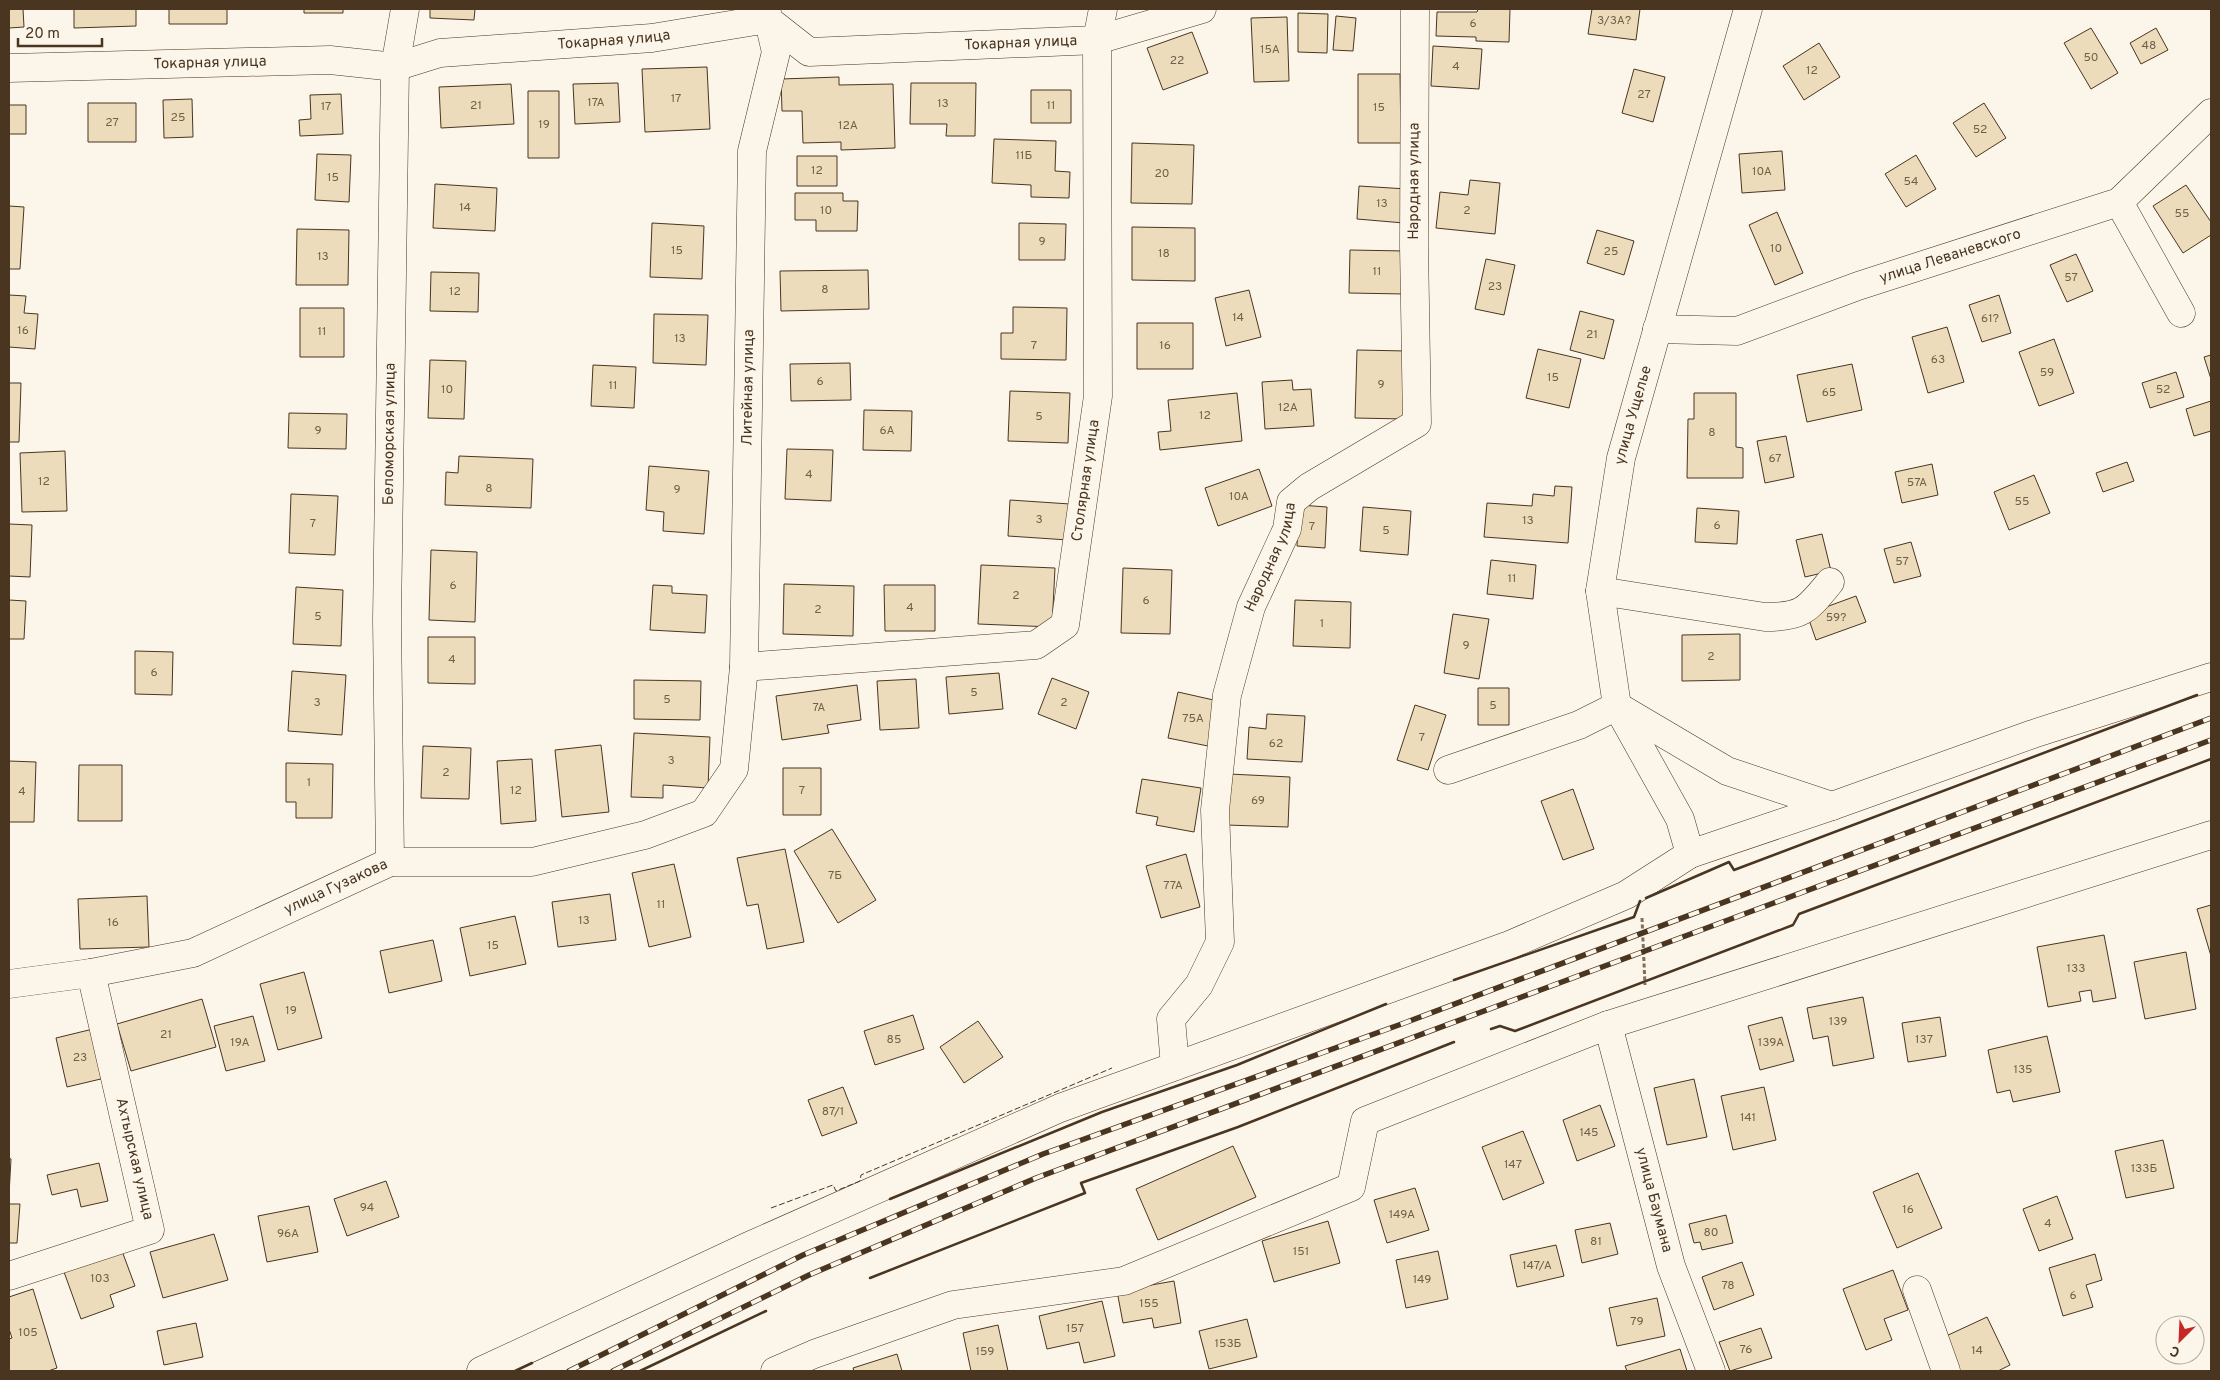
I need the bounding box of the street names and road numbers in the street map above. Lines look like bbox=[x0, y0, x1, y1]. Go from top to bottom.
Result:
street label: Токарная улица bbox=[557, 26, 672, 54]
street label: Токарная улица bbox=[964, 31, 1078, 55]
street label: Токарная улица bbox=[153, 52, 267, 74]
street label: Народная улица bbox=[1405, 123, 1424, 240]
street label: улица Леваневского bbox=[1877, 225, 2023, 288]
street label: Литейная улица bbox=[738, 329, 759, 446]
street label: Беломорская улица bbox=[379, 363, 400, 505]
street label: улица Ущелье bbox=[1611, 363, 1656, 466]
street label: Столярная улица bbox=[1068, 418, 1104, 543]
street label: Народная улица bbox=[1240, 501, 1300, 615]
street label: улица Гузакова bbox=[281, 855, 391, 919]
street label: Ахтырская улица bbox=[111, 1096, 157, 1222]
street label: улица Баумана bbox=[1631, 1146, 1677, 1255]

